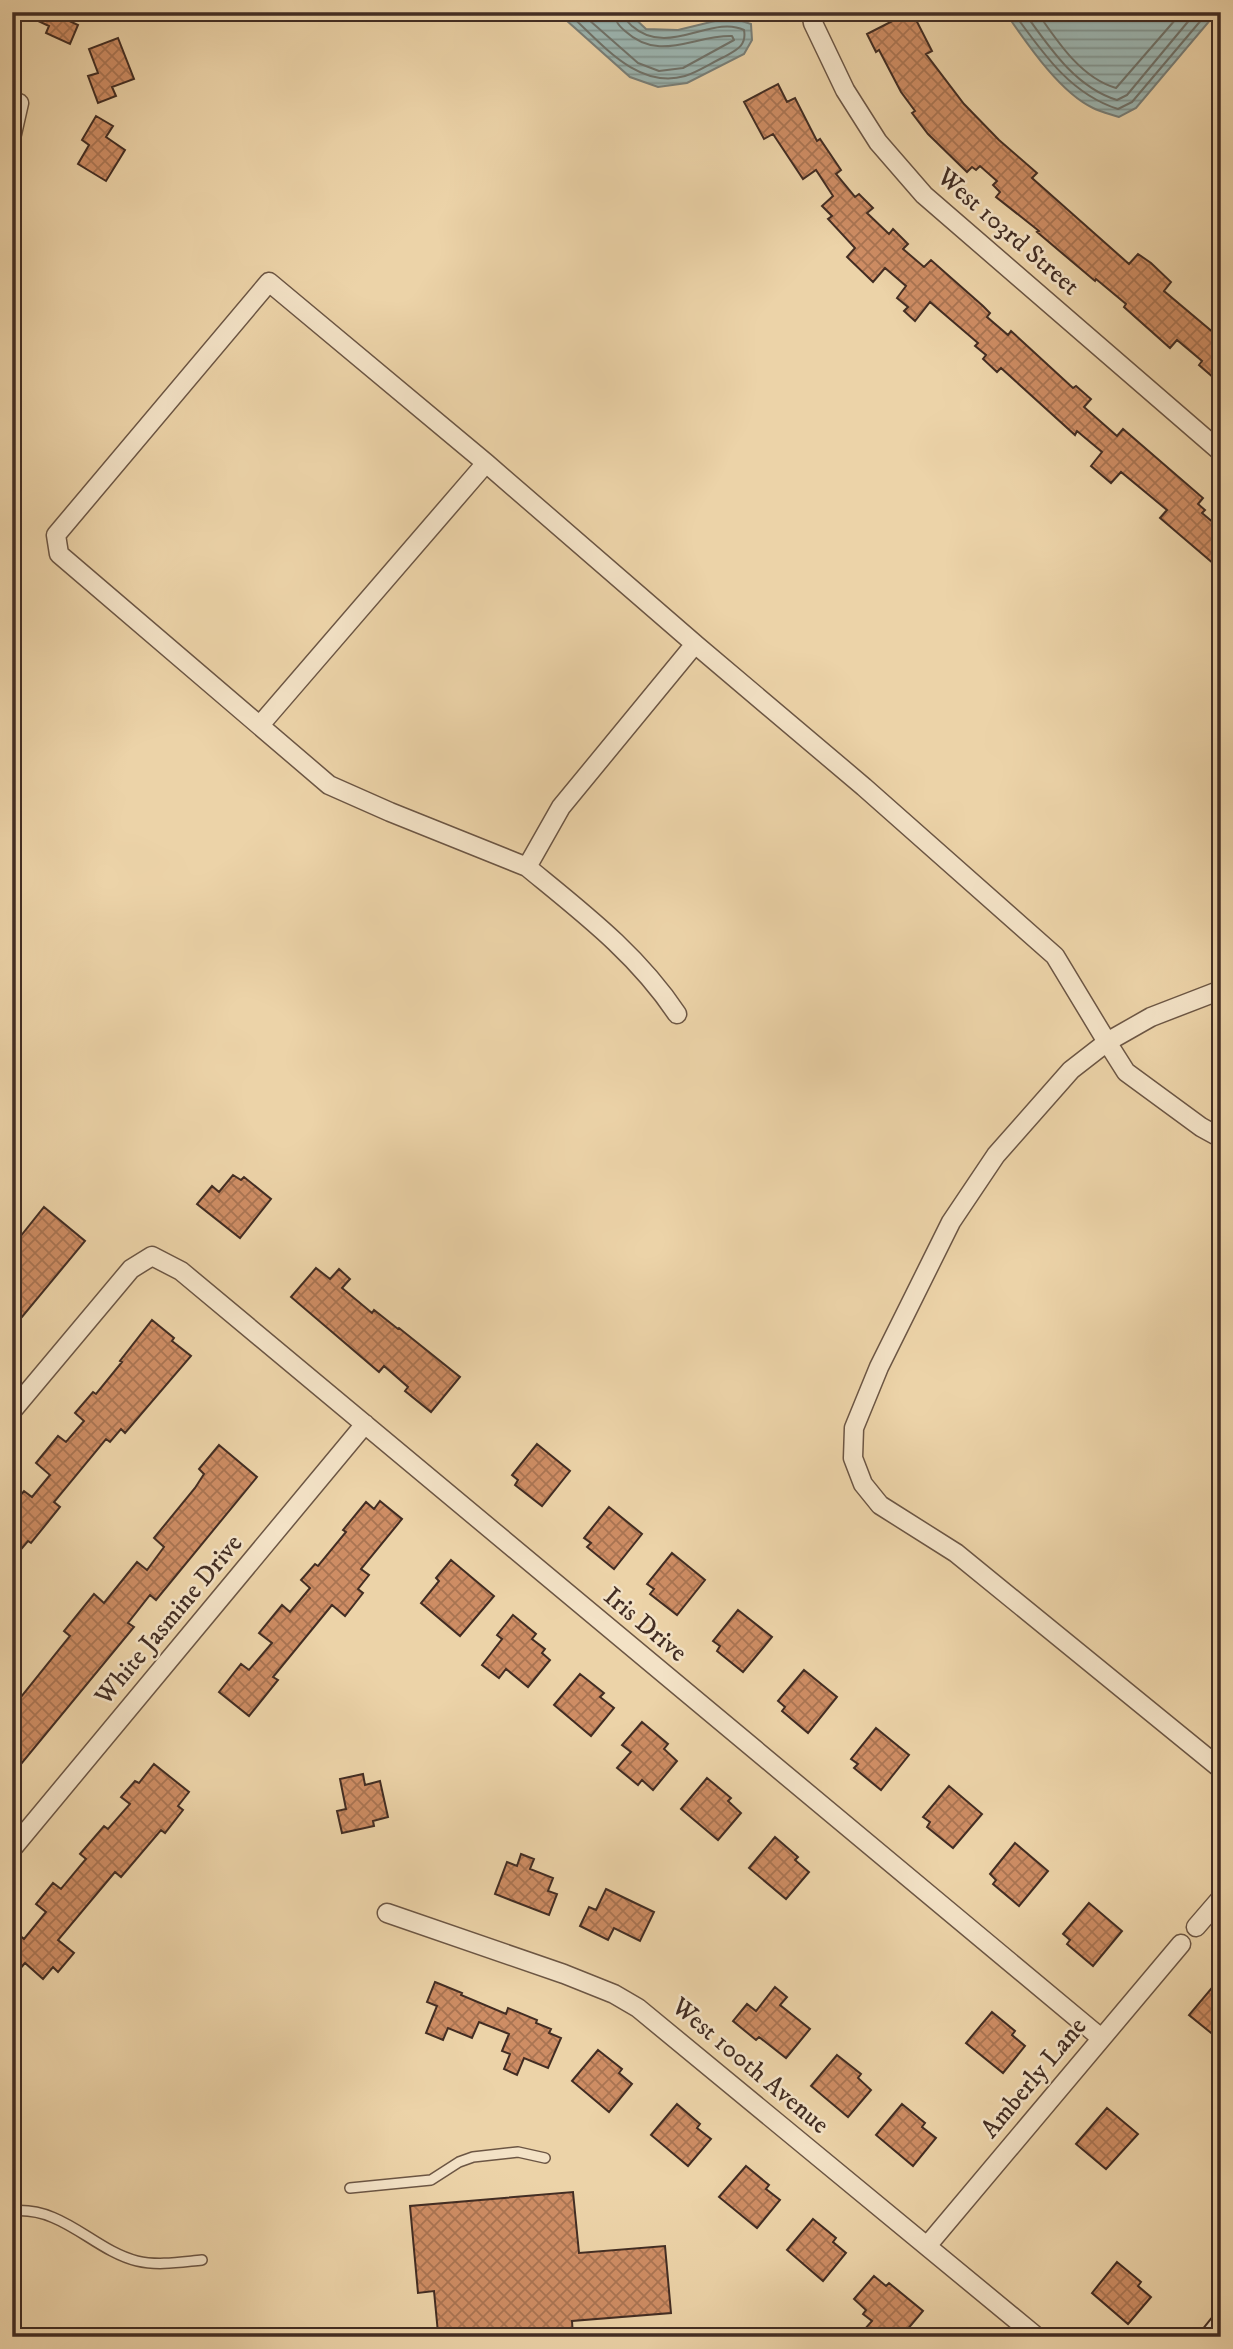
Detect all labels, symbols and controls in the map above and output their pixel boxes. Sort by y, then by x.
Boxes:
street label: West 103rd Street [929,160,1086,303]
street label: White Jasmine Drive [87,1528,250,1713]
street label: Iris Drive [596,1580,694,1670]
street label: West 100th Avenue [664,1990,836,2142]
street label: Amberly Lane [974,2011,1094,2145]

